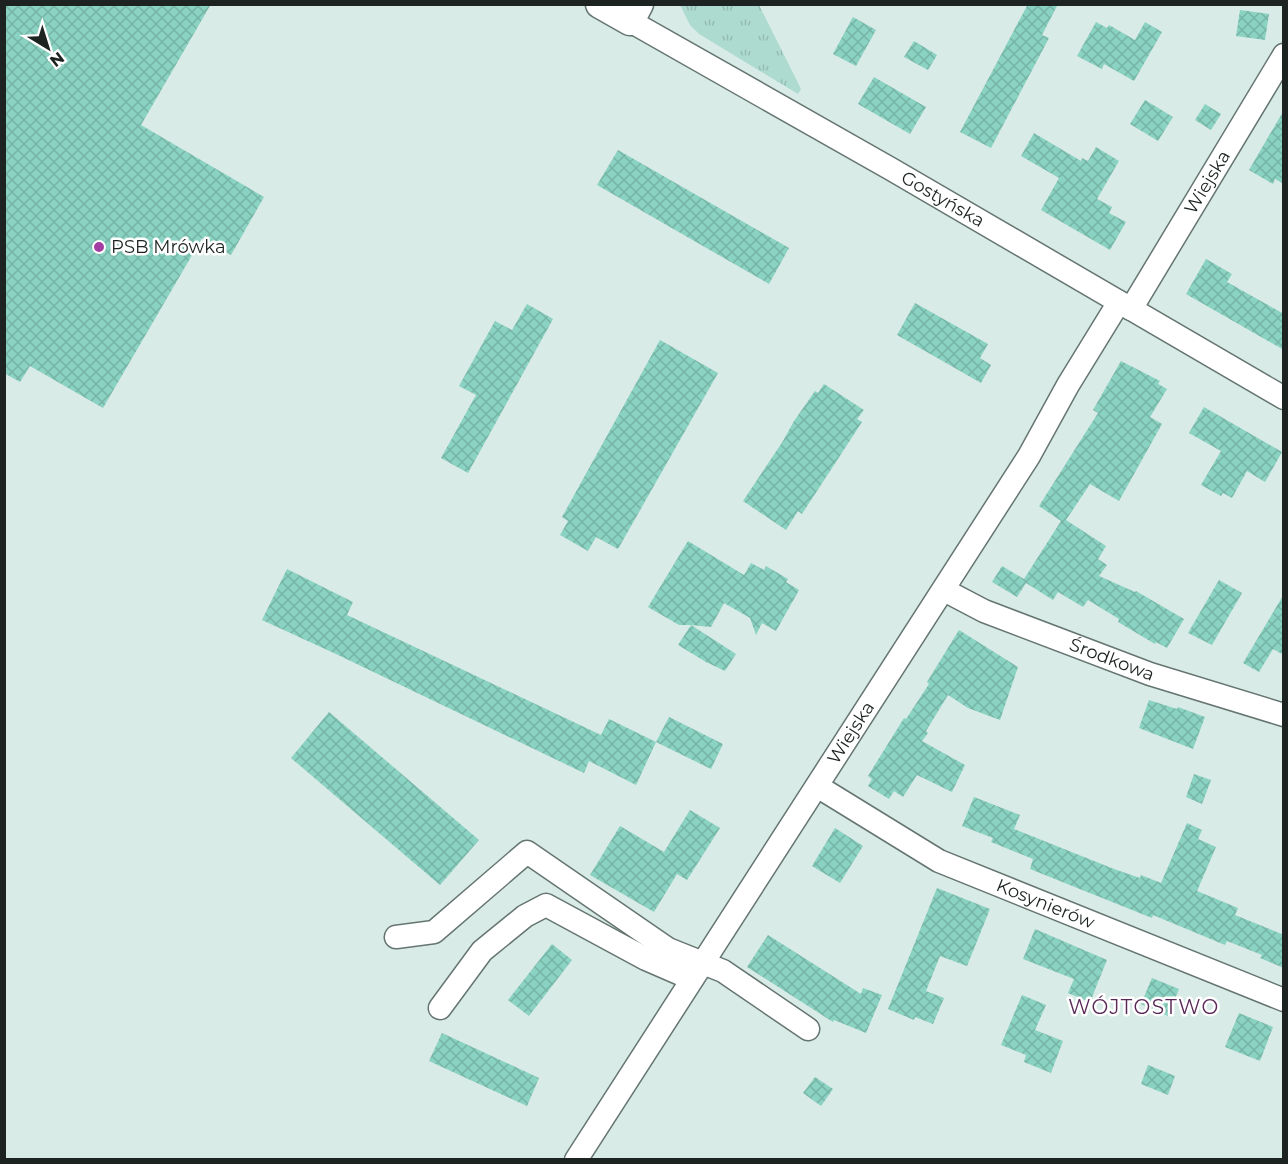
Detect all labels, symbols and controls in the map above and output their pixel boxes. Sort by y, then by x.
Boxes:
north arrow [18,18,78,78]
text: N [46,48,68,71]
street label: Wiejska [1180,146,1235,218]
street label: Gostyńska [897,166,988,232]
place label: PSB Mrówka [111,236,226,258]
marker: PSB Mrówka [92,240,106,254]
street label: Środkowa [1066,633,1157,686]
street label: Wiejska [823,697,879,768]
street label: Kosynierów [993,874,1098,934]
district label: WÓJTOSTWO [1068,995,1220,1019]

